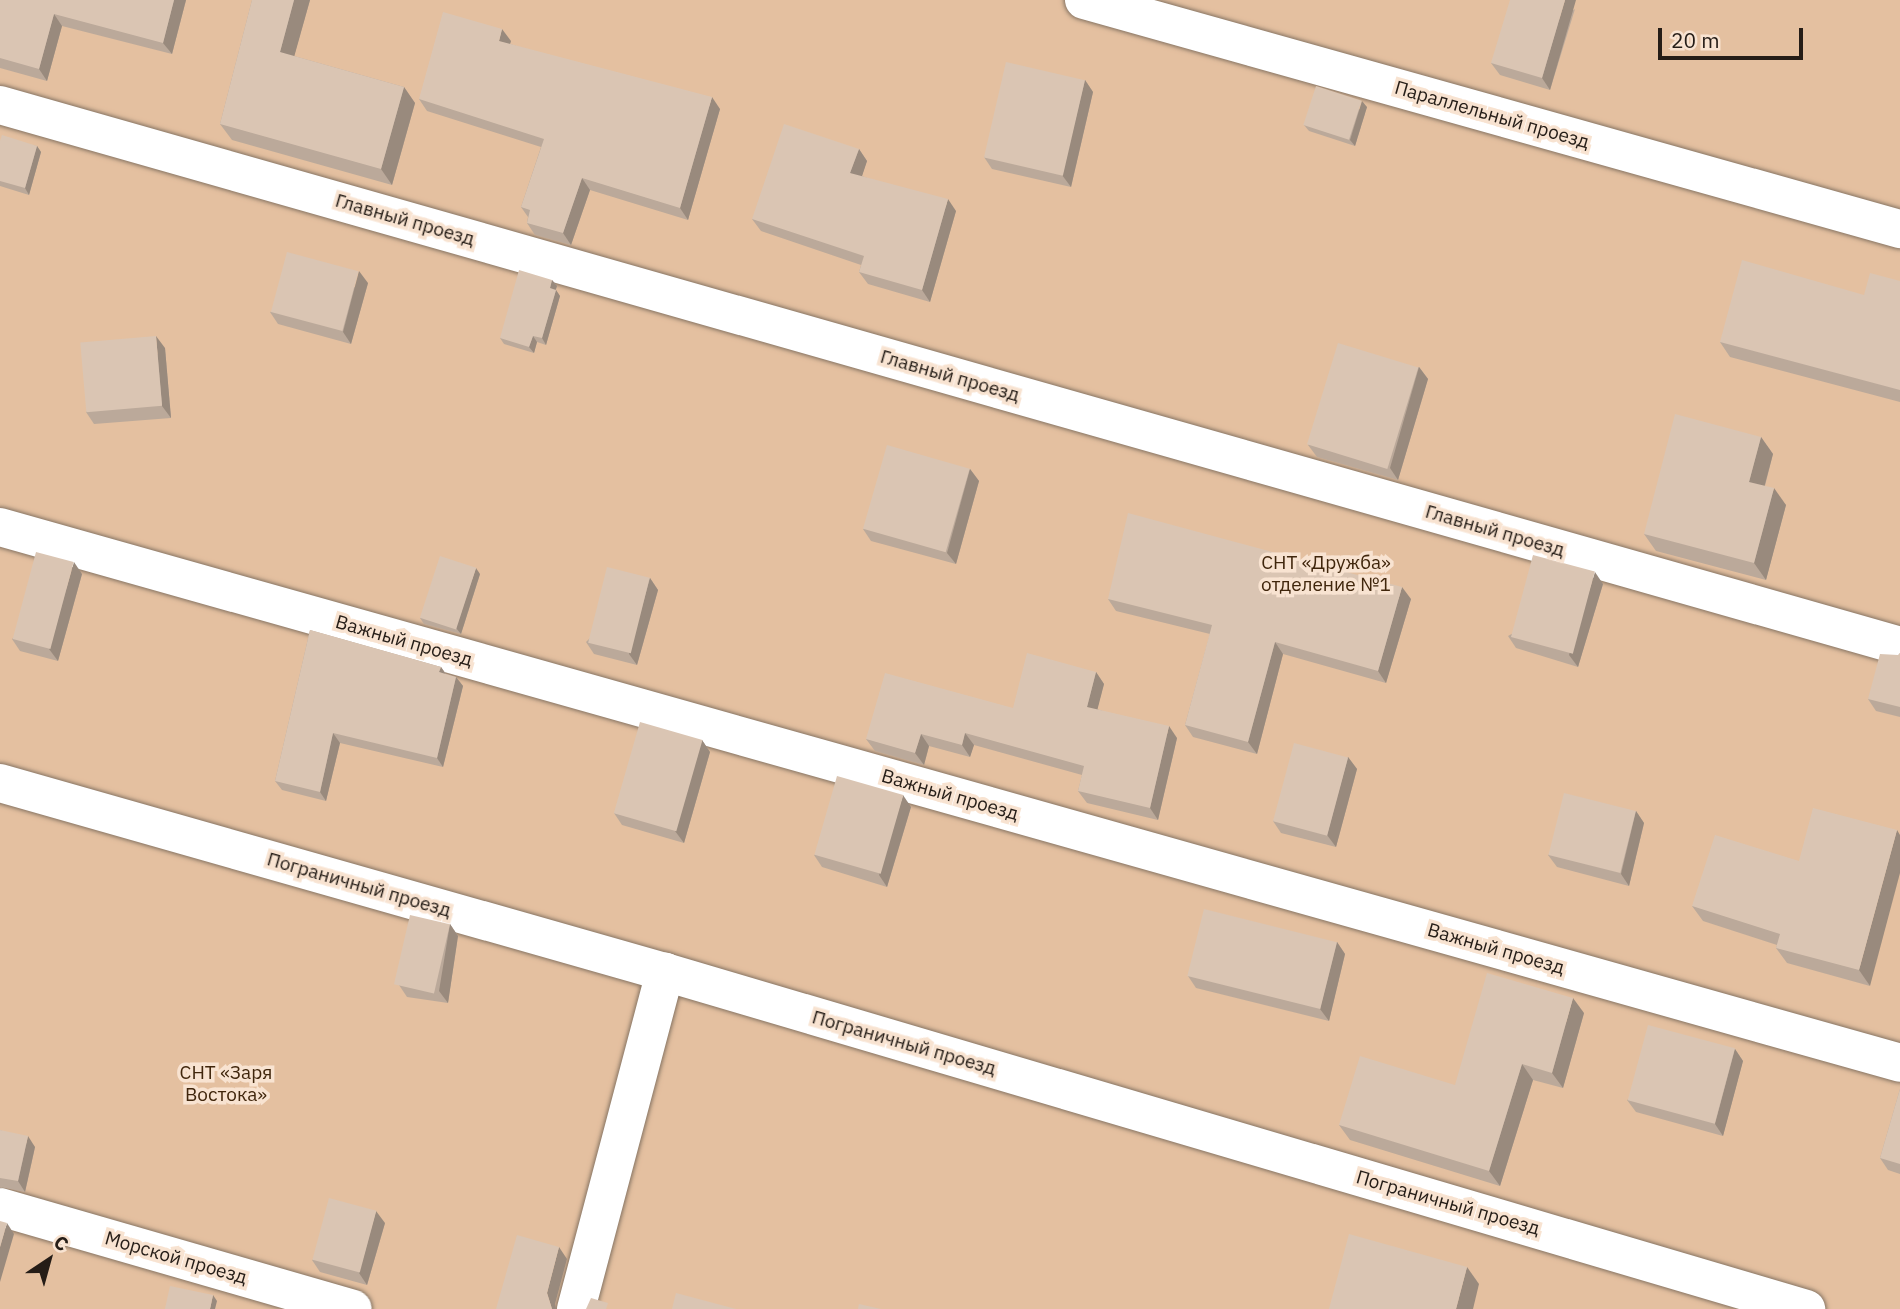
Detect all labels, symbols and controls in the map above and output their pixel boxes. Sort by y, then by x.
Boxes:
scale bar [1662,14,1807,58]
text: 20 m [1671,26,1720,54]
street label: Параллельный проезд [1392,76,1592,154]
street label: Главный проезд [333,189,477,251]
street label: Главный проезд [878,345,1022,407]
street label: Главный проезд [1423,500,1567,562]
park label: СНТ «Дружба» отделение №1 [1261,552,1391,596]
street label: Важный проезд [333,611,475,671]
street label: Важный проезд [879,765,1021,825]
street label: Пограничный проезд [264,848,454,922]
street label: Важный проезд [1425,919,1567,979]
street label: Пограничный проезд [809,1006,999,1080]
park label: СНТ «Заря Востока» [180,1062,272,1106]
street label: Пограничный проезд [1353,1166,1543,1240]
north arrow [14,1225,84,1295]
street label: Морской проезд [102,1227,250,1289]
text: С [49,1230,73,1256]

